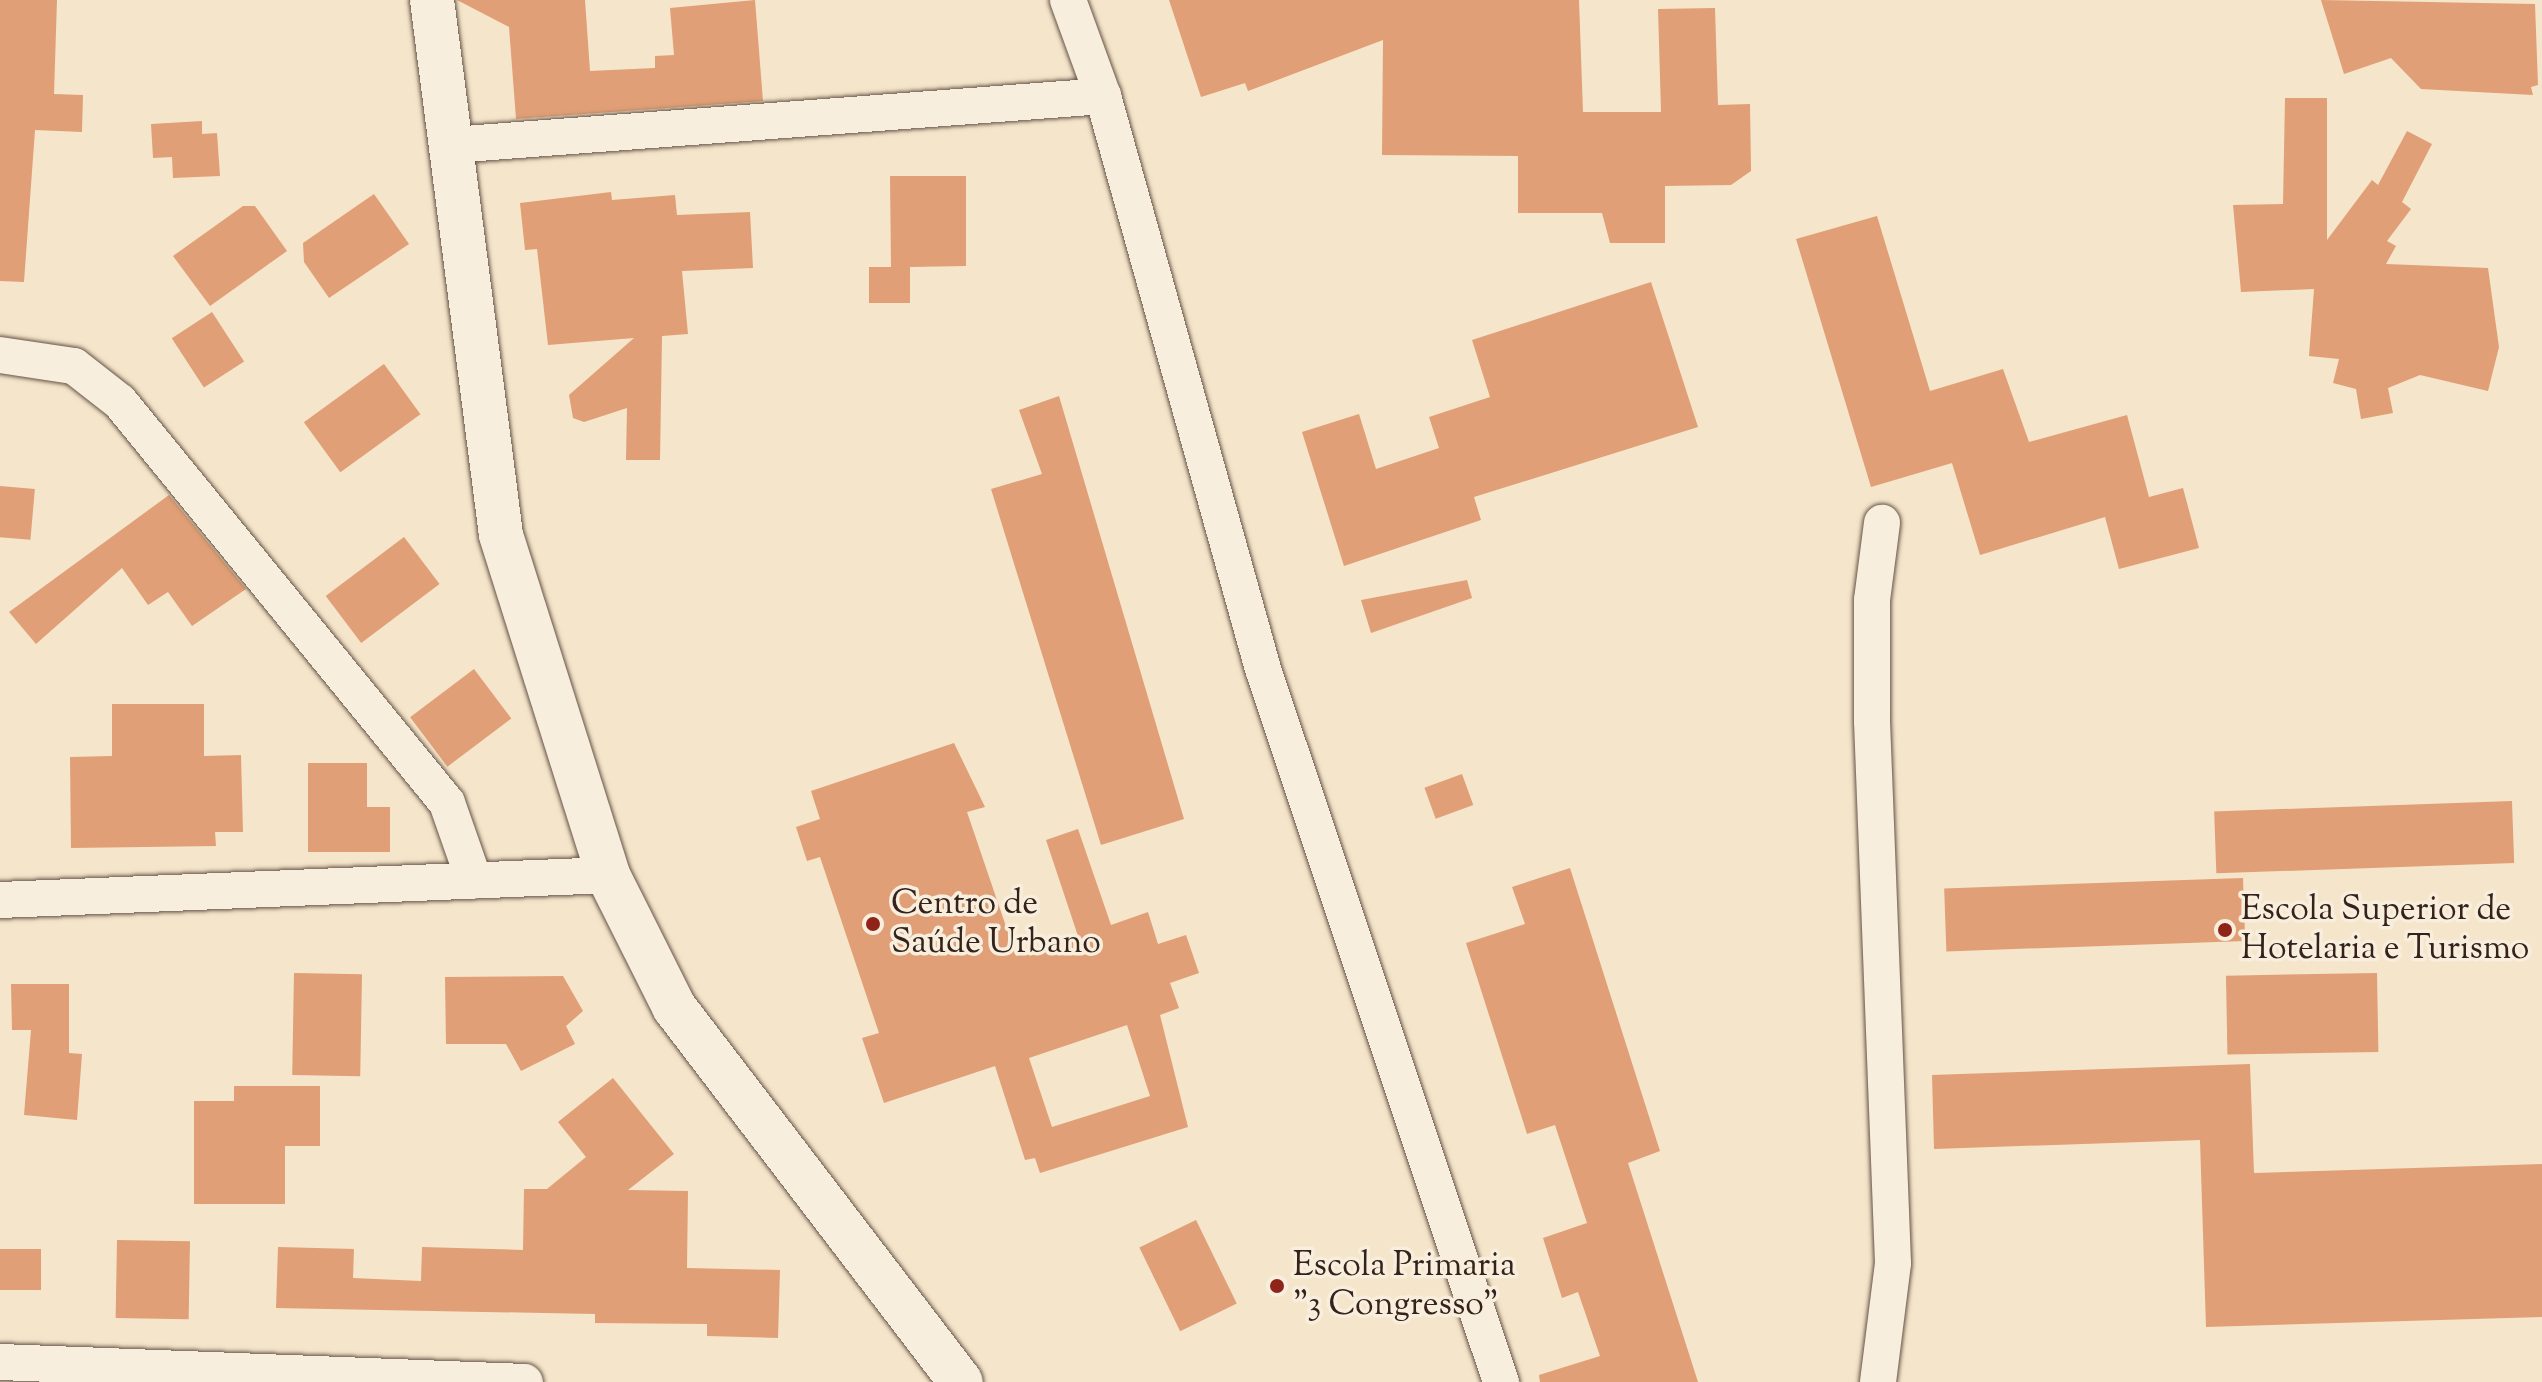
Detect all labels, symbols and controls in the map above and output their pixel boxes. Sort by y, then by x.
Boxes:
place label: Centro de Saúde Urbano [891,884,1101,964]
place label: Escola Superior de Hotelaria e Turismo [2241,890,2529,970]
marker: Centro de Saúde Urbano [862,913,884,935]
marker: Escola Superior de Hotelaria e Turismo [2216,921,2234,939]
place label: Escola Primaria "3 Congresso" [1293,1246,1516,1326]
marker: Escola Primaria "3 Congresso" [1268,1277,1286,1295]

